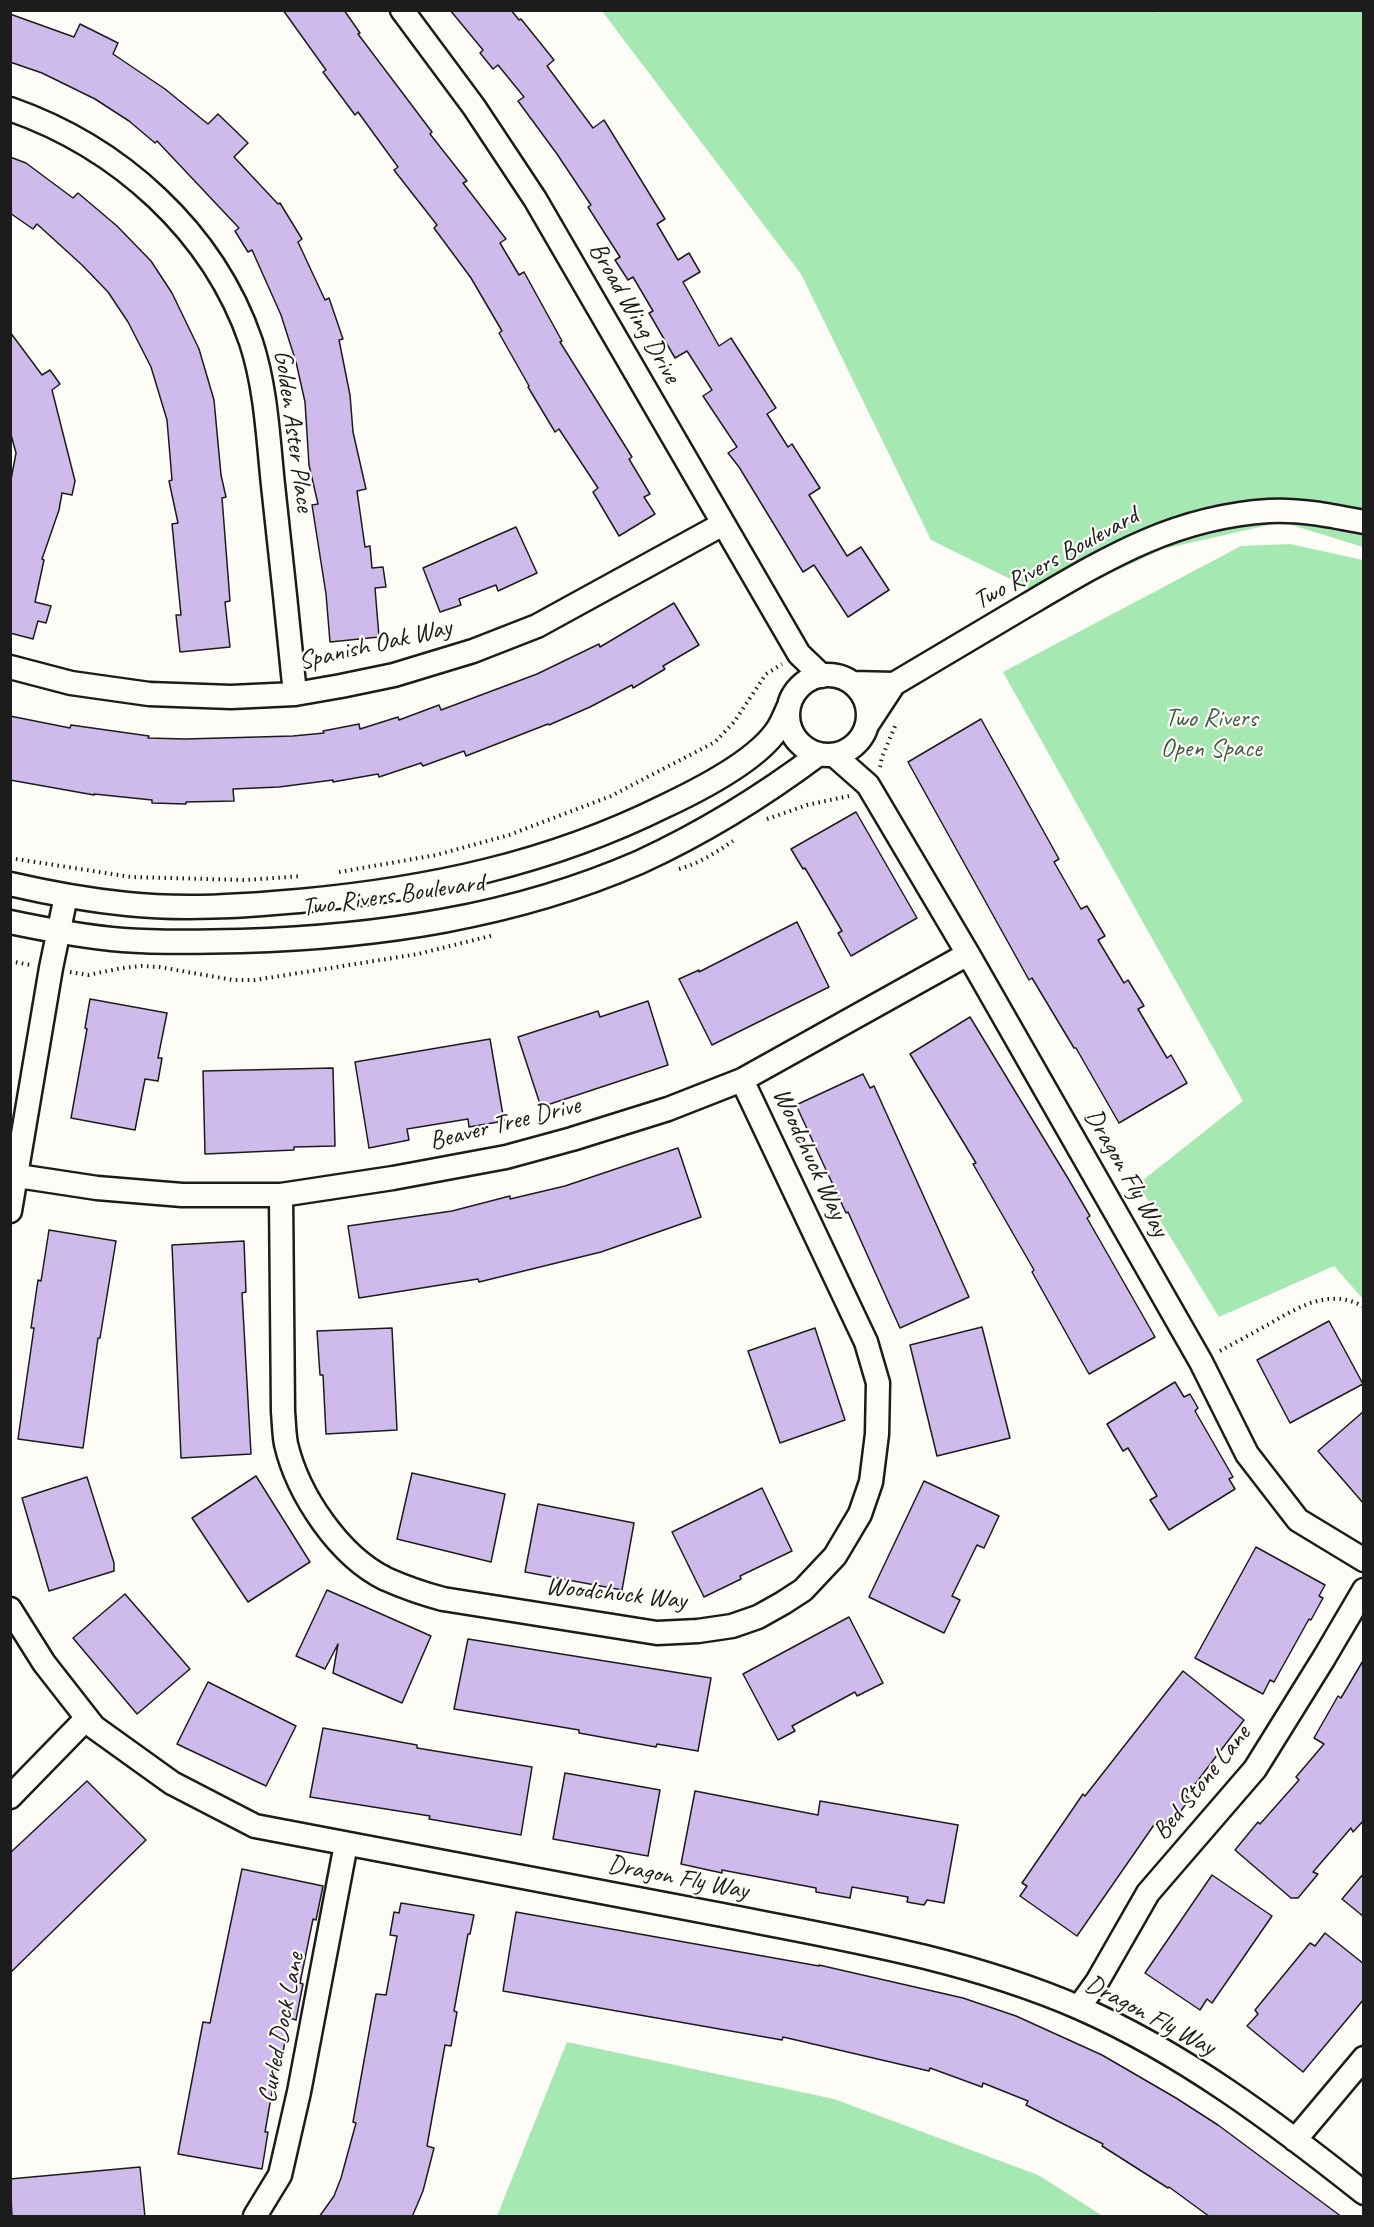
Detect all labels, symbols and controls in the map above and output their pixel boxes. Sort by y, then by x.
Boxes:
street label: Broad Wing Drive [581,237,687,389]
street label: Golden Aster Place [266,348,320,514]
street label: Two Rivers Boulevard [968,501,1144,617]
street label: Spanish Oak Way [295,612,455,678]
park label: Two Rivers Open Space [1161,703,1261,764]
street label: Two Rivers Boulevard [300,868,486,924]
street label: Woodchuck Way [765,1083,853,1225]
street label: Beaver Tree Drive [426,1090,584,1158]
street label: Dragon Fly Way [1077,1103,1175,1243]
street label: Woodchuck Way [544,1571,688,1617]
street label: Bed Stone Lane [1146,1719,1258,1847]
street label: Dragon Fly Way [605,1849,751,1907]
street label: Curled Dock Lane [252,1950,312,2106]
street label: Dragon Fly Way [1080,1969,1220,2063]

